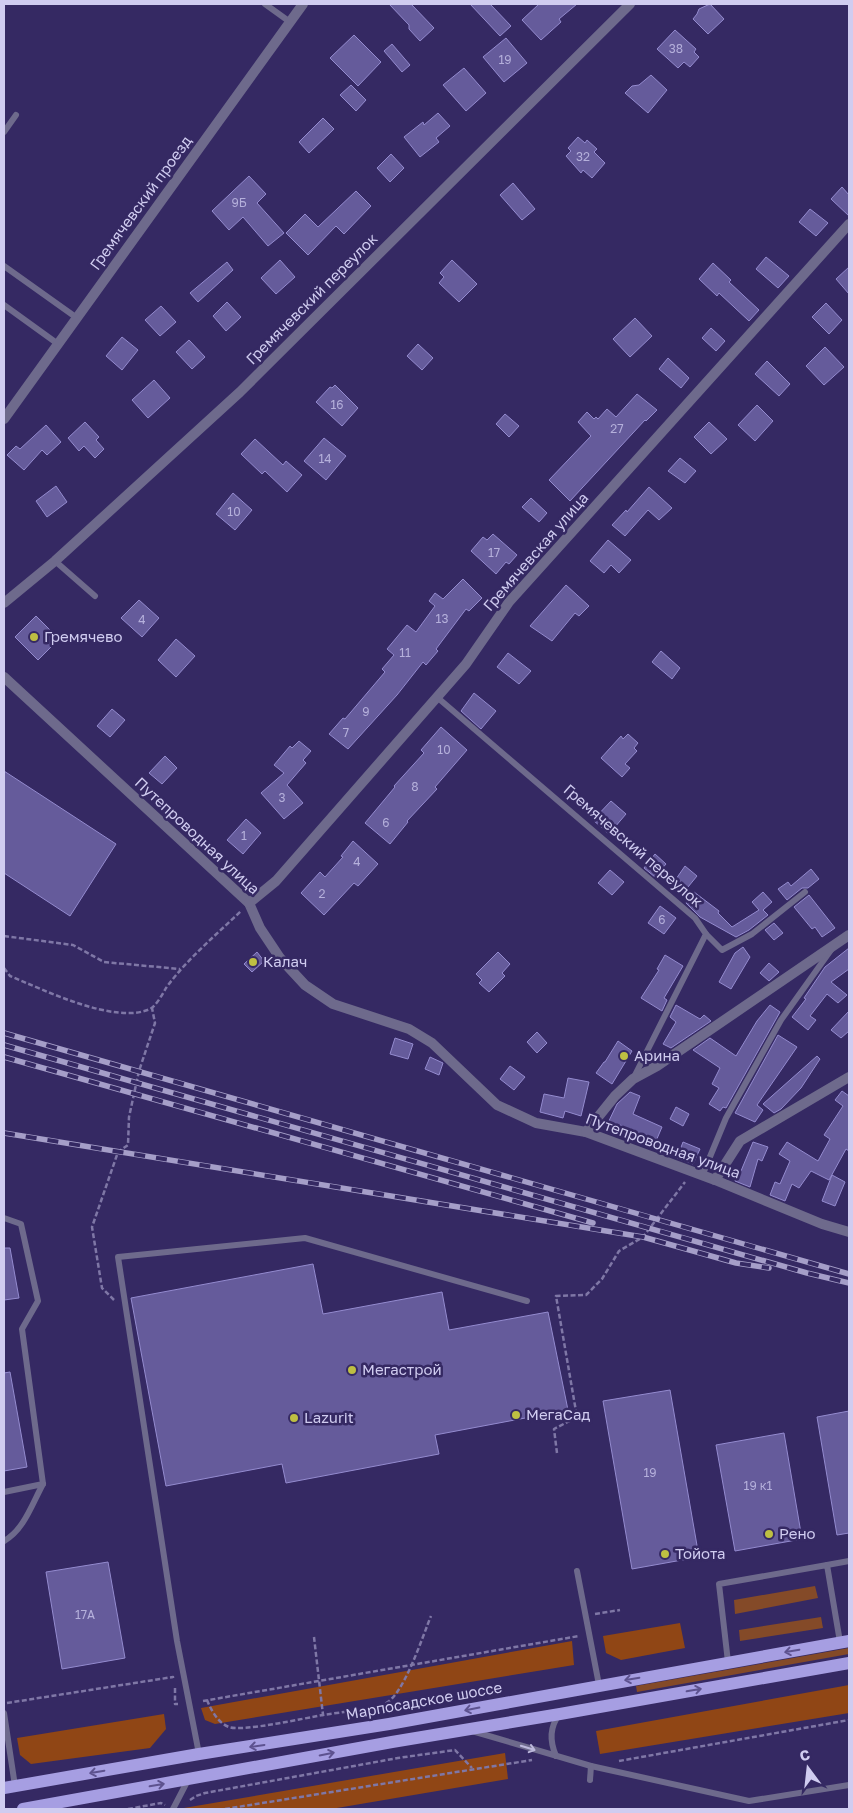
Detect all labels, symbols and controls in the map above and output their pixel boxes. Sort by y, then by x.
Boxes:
house number: 38 [669,41,683,56]
house number: 19 [498,52,512,67]
street label: Гремячевский проезд [86,132,195,273]
house number: 32 [576,149,590,164]
house number: 9Б [231,195,247,210]
street label: Гремячевский переулок [242,229,381,368]
house number: 16 [330,397,344,412]
house number: 27 [610,421,624,436]
house number: 14 [318,451,332,466]
street label: Гремячевская улица [479,488,592,614]
house number: 10 [227,504,241,519]
house number: 17 [488,545,500,560]
house number: 13 [436,611,448,626]
house number: 4 [138,612,146,627]
place label: Гремячево [44,627,123,645]
marker: Гремячево [28,631,40,643]
house number: 11 [399,645,411,660]
house number: 9 [362,704,370,719]
house number: 7 [343,725,349,740]
house number: 10 [437,742,451,757]
street label: Путепроводная улица [132,773,264,898]
house number: 8 [411,779,419,794]
street label: Гремячевский переулок [561,780,707,911]
house number: 3 [278,790,286,805]
house number: 6 [382,815,390,830]
house number: 1 [241,828,247,843]
house number: 4 [353,854,361,869]
house number: 2 [319,886,326,901]
house number: 6 [658,912,666,927]
place label: Калач [263,952,307,970]
marker: Калач [247,956,259,968]
place label: Арина [634,1046,680,1064]
marker: Арина [618,1050,630,1062]
street label: Путепроводная улица [584,1109,743,1181]
place label: Мегастрой [362,1360,442,1378]
marker: Мегастрой [346,1364,358,1376]
place label: МегаСад [526,1405,590,1423]
place label: Lazurit [304,1408,354,1426]
marker: МегаСад [510,1409,522,1421]
marker: Lazurit [288,1412,300,1424]
house number: 19 [643,1465,657,1480]
house number: 19 к1 [744,1478,773,1493]
place label: Рено [779,1524,816,1542]
marker: Рено [763,1528,775,1540]
place label: Тойота [675,1544,725,1562]
marker: Тойота [659,1548,671,1560]
house number: 17А [75,1607,95,1622]
one-way arrow [784,1646,800,1656]
one-way arrow [624,1675,640,1685]
street label: Марпосадское шоссе [344,1677,504,1723]
one-way arrow [686,1685,702,1695]
one-way arrow [465,1704,481,1714]
one-way arrow [249,1741,265,1751]
north arrow [783,1743,833,1793]
one-way arrow [519,1744,535,1753]
text: С [797,1745,812,1764]
one-way arrow [319,1749,335,1759]
one-way arrow [89,1767,105,1777]
one-way arrow [149,1780,165,1790]

